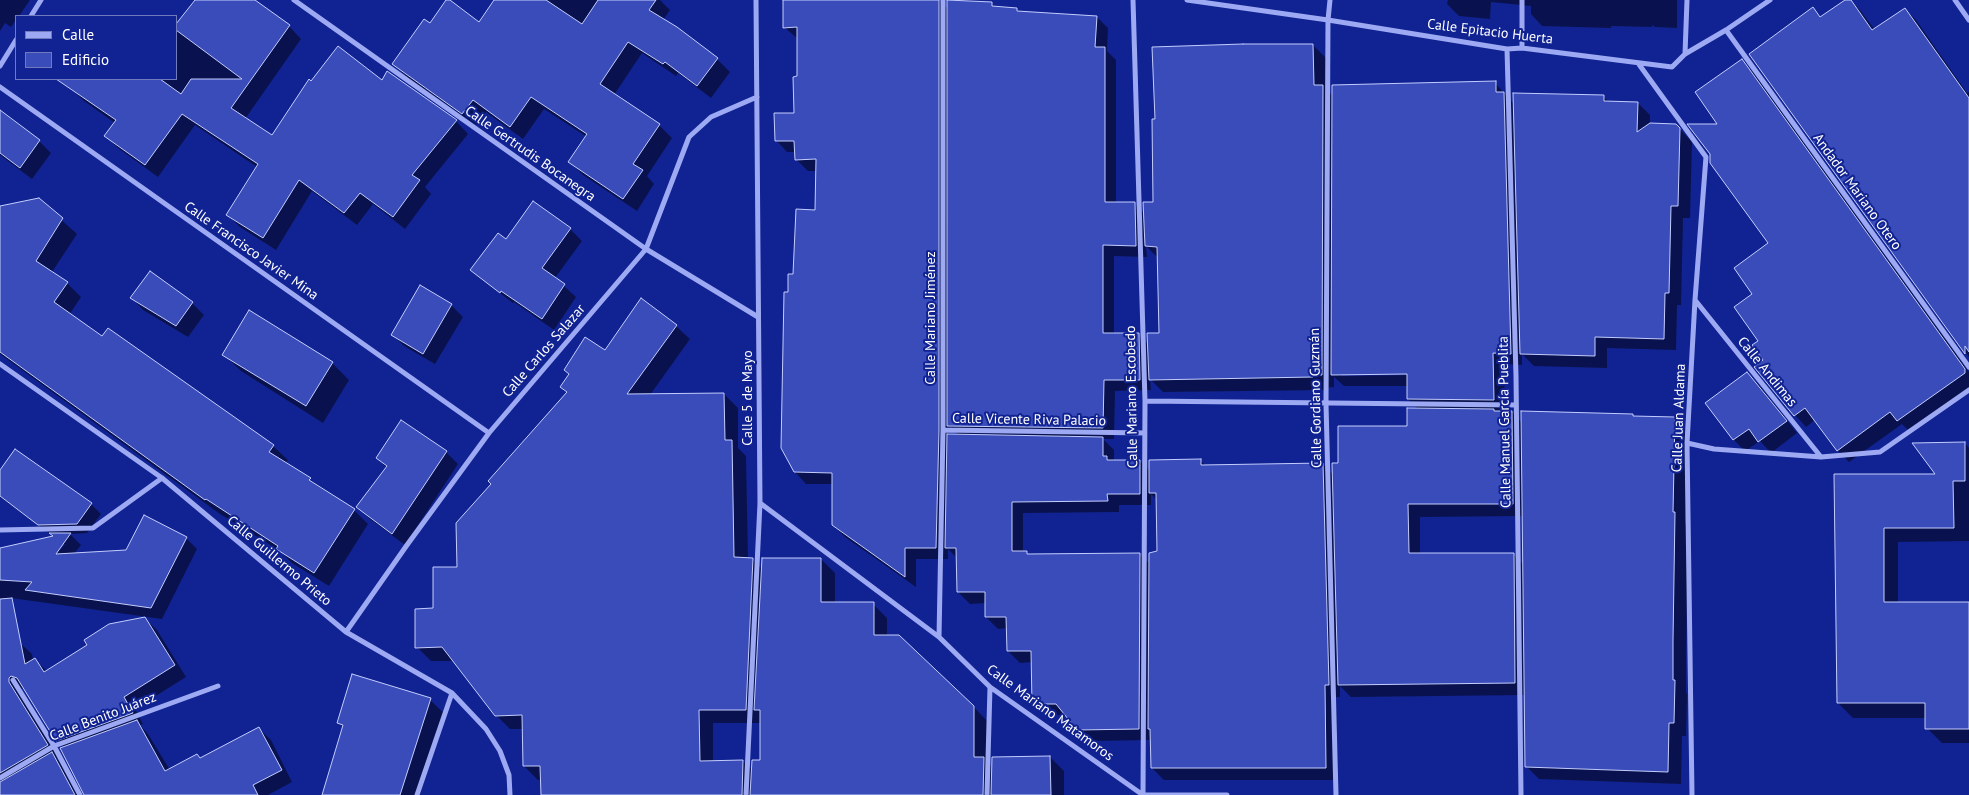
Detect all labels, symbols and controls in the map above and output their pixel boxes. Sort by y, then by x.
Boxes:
legend [15,15,178,80]
street label: Calle Epitacio Huerta [1426,16,1554,48]
text: Calle [62,25,94,44]
text: Edificio [62,50,109,69]
street label: Calle Gertrudis Bocanegra [462,103,598,205]
street label: Andador Mariano Otero [1809,131,1905,253]
street label: Calle Francisco Javier Mina [181,198,321,304]
street label: Calle Mariano Jiménez [923,251,939,385]
street label: Calle Carlos Salazar [499,301,589,401]
street label: Calle Mariano Escobedo [1122,326,1142,468]
street label: Calle Gordiano Guzmán [1306,328,1326,468]
street label: Calle Andimas [1734,334,1800,410]
street label: Calle Manuel García Pueblita [1495,336,1515,508]
street label: Calle 5 de Mayo [740,350,756,446]
street label: Calle Juan Aldama [1669,363,1689,473]
street label: Calle Vicente Riva Palacio [952,410,1106,430]
street label: Calle Guillermo Prieto [223,512,335,610]
street label: Calle Mariano Matamoros [983,661,1117,765]
street label: Calle Benito Juárez [47,689,159,745]

